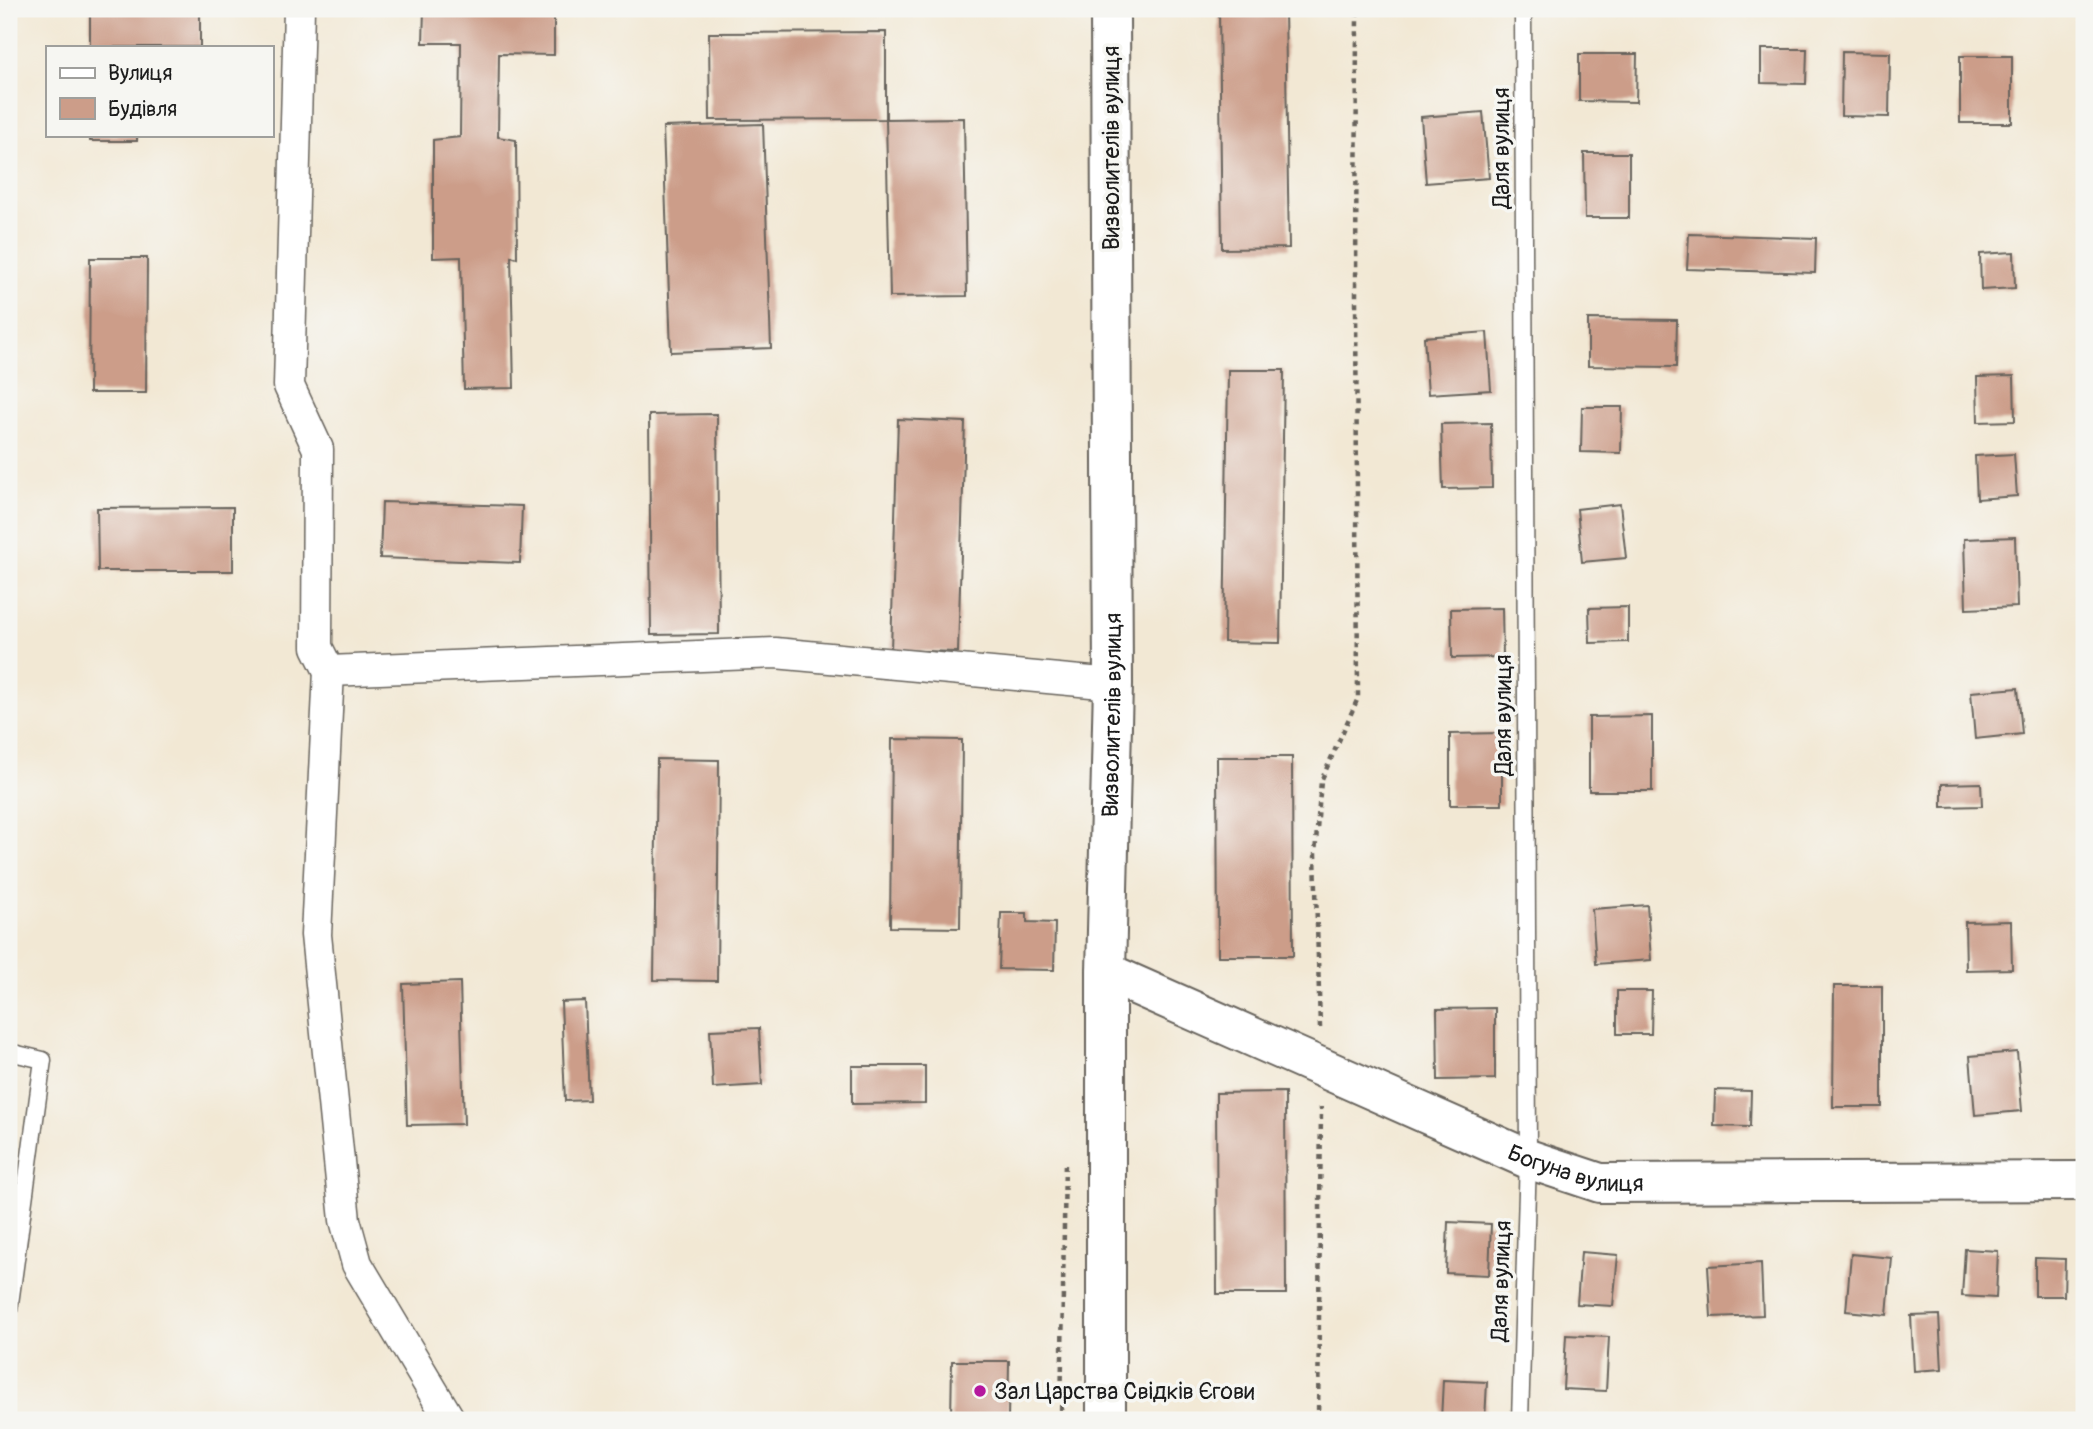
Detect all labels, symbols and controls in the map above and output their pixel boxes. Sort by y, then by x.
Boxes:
legend [46,46,273,136]
street label: Визволителів вулиця [1097,46,1126,250]
text: Вулиця [108,60,172,87]
street label: Даля вулиця [1487,87,1516,210]
text: Будівля [108,96,177,123]
street label: Визволителів вулиця [1095,613,1128,818]
street label: Даля вулиця [1489,654,1518,777]
street label: Богуна вулиця [1503,1137,1643,1198]
street label: Даля вулиця [1484,1220,1518,1343]
place label: Зал Царства Свідків Єгови [994,1377,1254,1406]
marker: Зал Царства Свідків Єгови [972,1383,988,1399]

